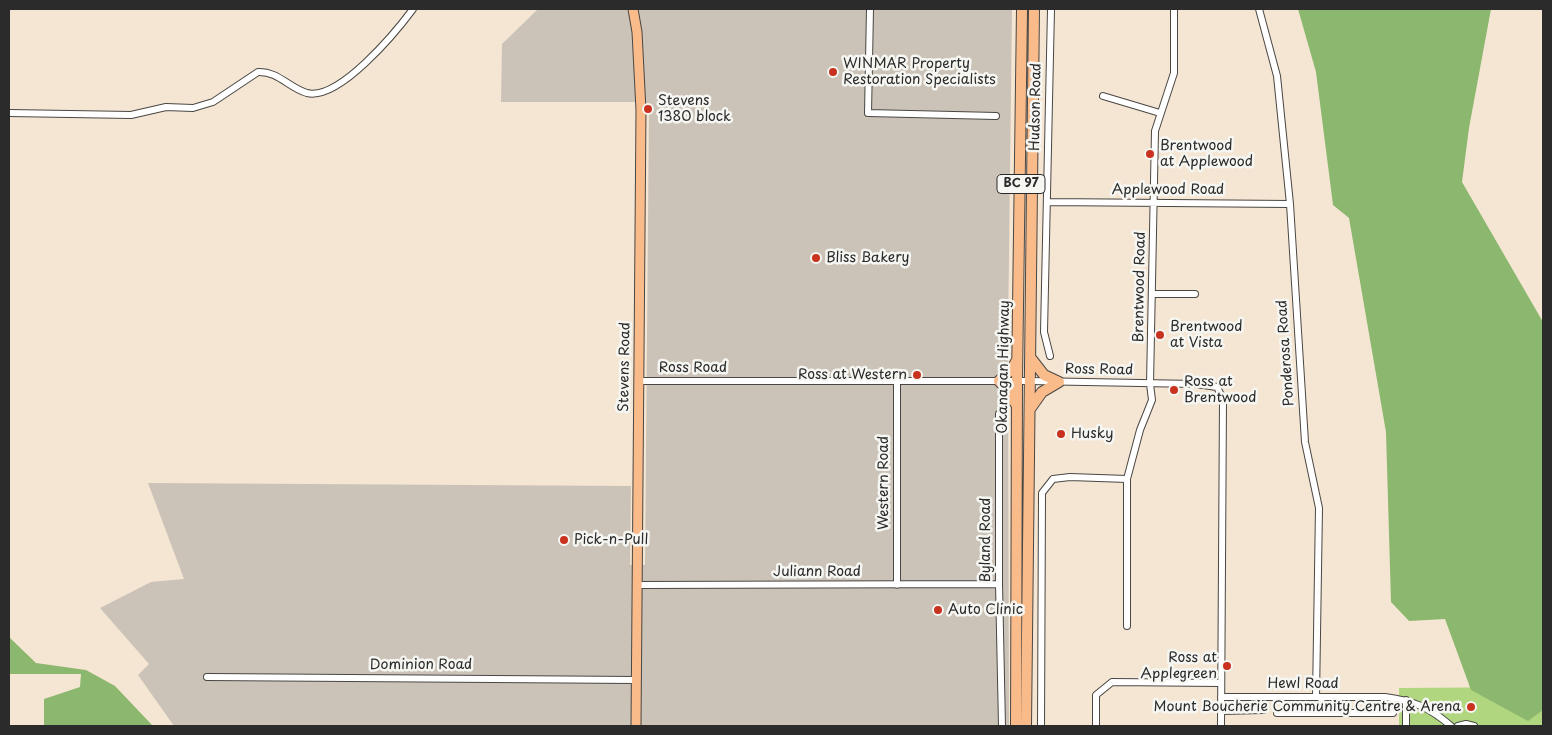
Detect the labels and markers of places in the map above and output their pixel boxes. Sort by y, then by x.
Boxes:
place label: WINMAR Property Restoration Specialists [843,56,996,88]
marker: WINMAR Property Restoration Specialists [827,66,839,78]
place label: Stevens 1380 block [658,93,731,125]
marker: Stevens 1380 block [642,103,654,115]
place label: Brentwood at Applewood [1160,138,1253,170]
marker: Brentwood at Applewood [1144,148,1156,160]
place label: Bliss Bakery [826,250,910,266]
marker: Bliss Bakery [810,252,822,264]
place label: Brentwood at Vista [1170,319,1243,352]
marker: Brentwood at Vista [1154,329,1166,341]
place label: Ross at Western [798,367,907,383]
marker: Ross at Western [911,369,923,381]
place label: Ross at Brentwood [1184,374,1257,407]
marker: Ross at Brentwood [1168,384,1180,396]
place label: Husky [1071,426,1113,442]
marker: Husky [1055,428,1067,440]
place label: Pick-n-Pull [574,532,648,548]
marker: Pick-n-Pull [558,534,570,546]
place label: Auto Clinic [948,602,1023,618]
marker: Auto Clinic [932,604,944,616]
place label: Ross at Applegreen [1141,650,1217,682]
marker: Ross at Applegreen [1221,660,1233,672]
place label: Mount Boucherie Community Centre & Arena [1153,699,1461,715]
marker: Mount Boucherie Community Centre & Arena [1465,701,1477,713]

